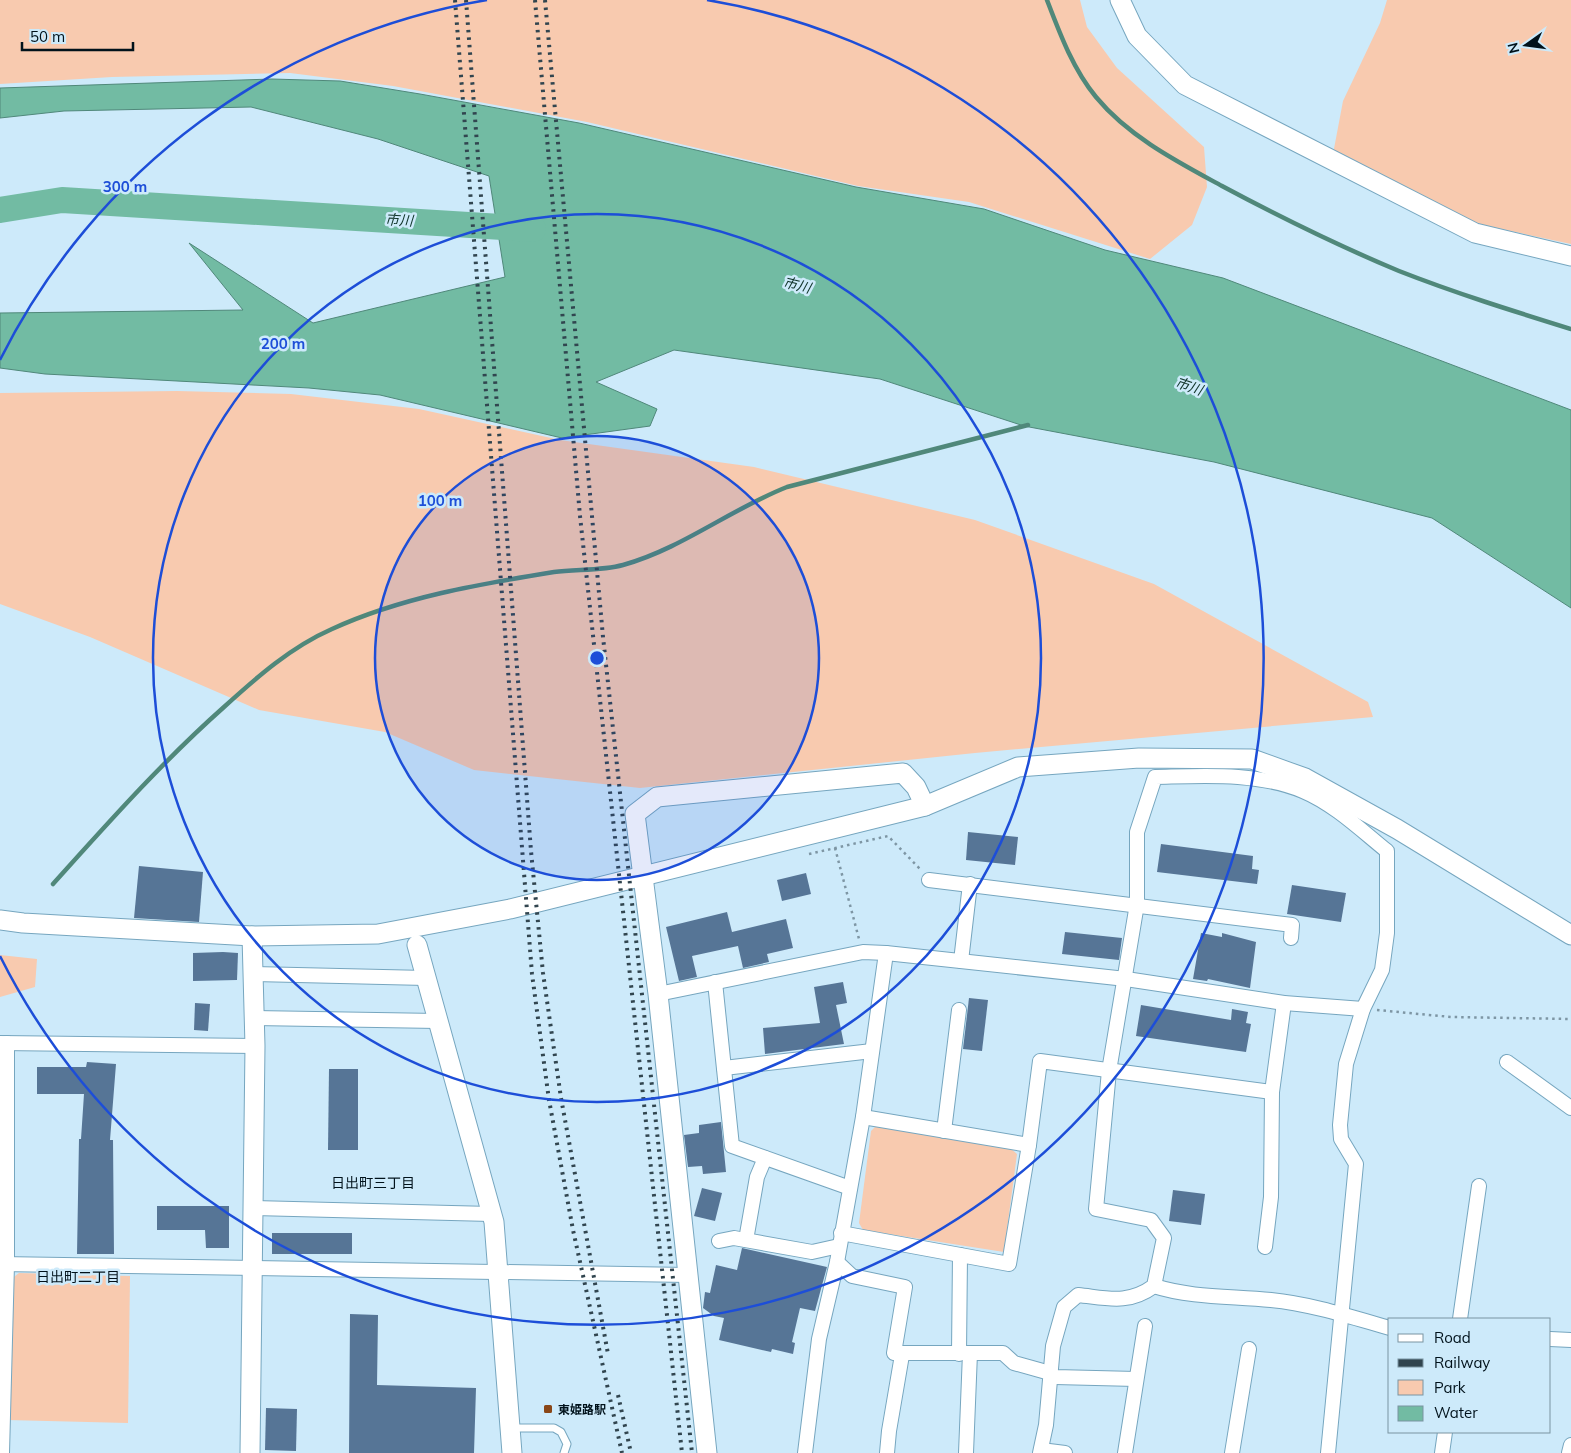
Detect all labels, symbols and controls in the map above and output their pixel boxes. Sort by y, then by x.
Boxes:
scale bar [22,20,134,52]
north arrow [1501,20,1551,70]
text: 50 m [30,27,65,46]
text: N [1503,41,1523,55]
text: 300 m [103,177,147,196]
water label: 市川 [385,210,415,230]
water label: 市川 [781,273,815,298]
text: 200 m [261,334,305,353]
water label: 市川 [1173,373,1207,400]
text: 100 m [418,491,462,510]
centre of rings [588,649,606,667]
district label: 日出町三丁目 [331,1174,415,1192]
district label: 日出町二丁目 [36,1268,120,1286]
legend [1388,1318,1551,1433]
text: Road [1434,1328,1471,1347]
text: Railway [1434,1353,1490,1372]
text: Park [1434,1378,1466,1397]
place label: 東姫路駅 [558,1402,606,1417]
marker: 東姫路駅 [542,1403,554,1415]
text: Water [1434,1403,1478,1422]

